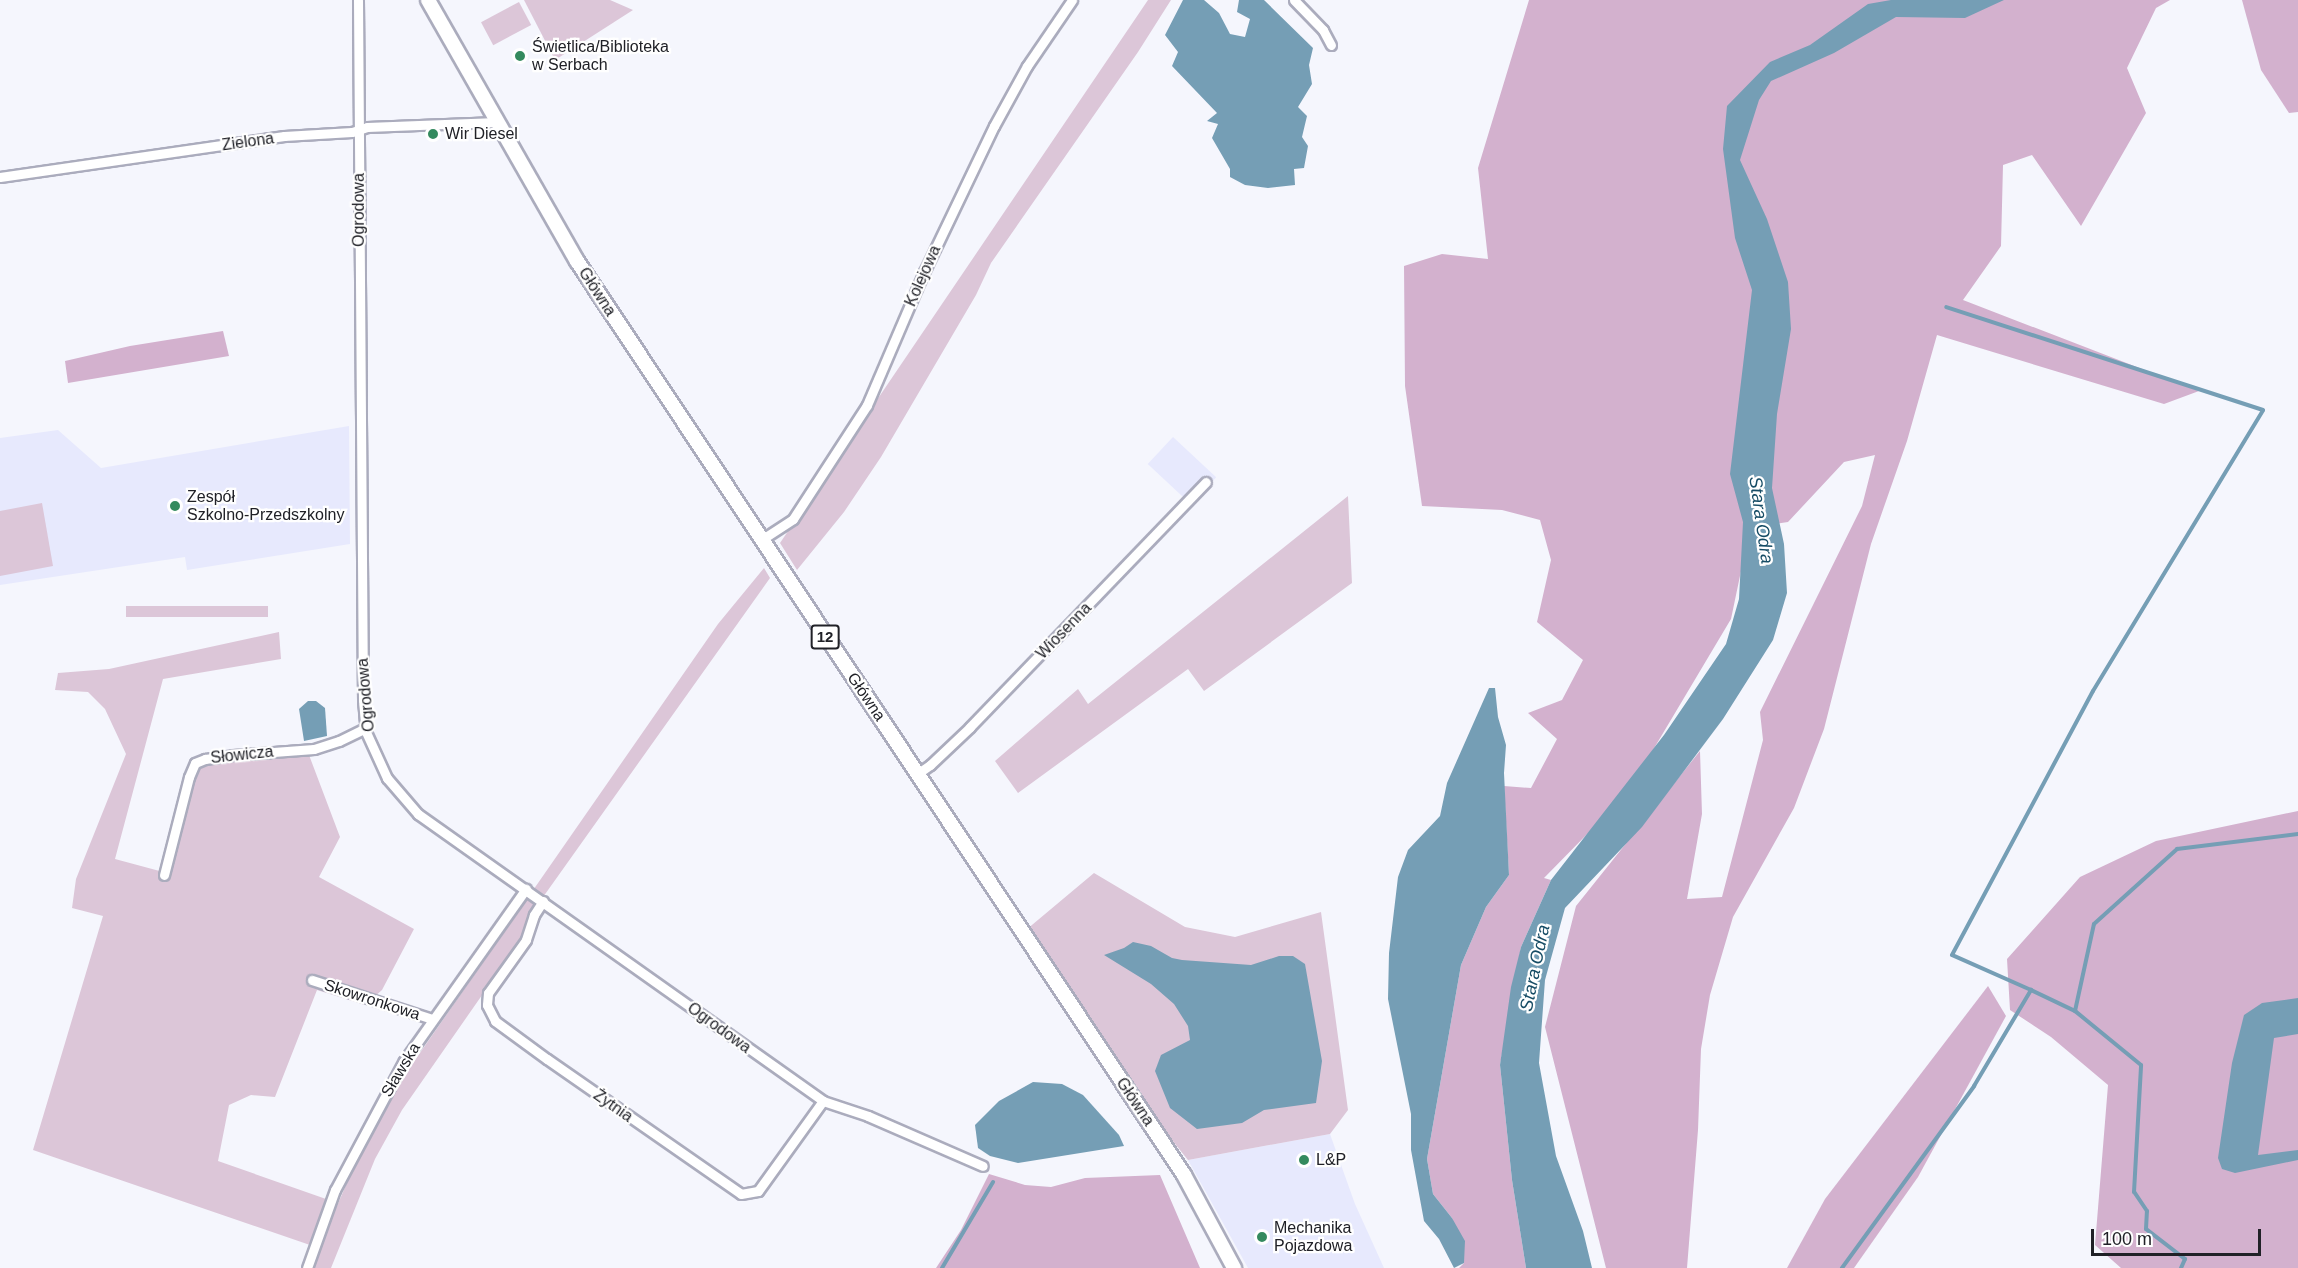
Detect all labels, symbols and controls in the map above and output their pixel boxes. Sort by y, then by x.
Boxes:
place label: Świetlica/Biblioteka w Serbach [532,37,669,75]
marker: Świetlica/Biblioteka w Serbach [513,49,527,63]
place label: Wir Diesel [445,124,518,144]
marker: Wir Diesel [426,127,440,141]
street label: Zielona [221,129,275,155]
street label: Ogrodowa [349,173,369,247]
street label: Kolejowa [901,242,945,310]
street label: Główna [574,264,620,320]
water label: Stara Odra [1744,475,1778,565]
place label: Zespół Szkolno-Przedszkolny [187,487,344,525]
marker: Zespół Szkolno-Przedszkolny [168,499,182,513]
street label: Wiosenna [1032,599,1096,663]
road number: 12 [810,625,840,649]
street label: Ogrodowa [353,657,379,733]
street label: Główna [843,669,889,725]
street label: Słowicza [210,742,274,768]
water label: Stara Odra [1515,923,1555,1013]
street label: Skowronkowa [322,975,422,1025]
street label: Ogrodowa [683,999,755,1057]
street label: Sławska [377,1040,425,1100]
street label: Główna [1112,1074,1158,1130]
street label: Żytnia [590,1086,636,1126]
place label: L&P [1316,1150,1346,1170]
marker: L&P [1297,1153,1311,1167]
scale bar [2094,1217,2264,1255]
place label: Mechanika Pojazdowa [1274,1218,1352,1256]
text: 100 m [2102,1229,2152,1249]
marker: Mechanika Pojazdowa [1255,1230,1269,1244]

